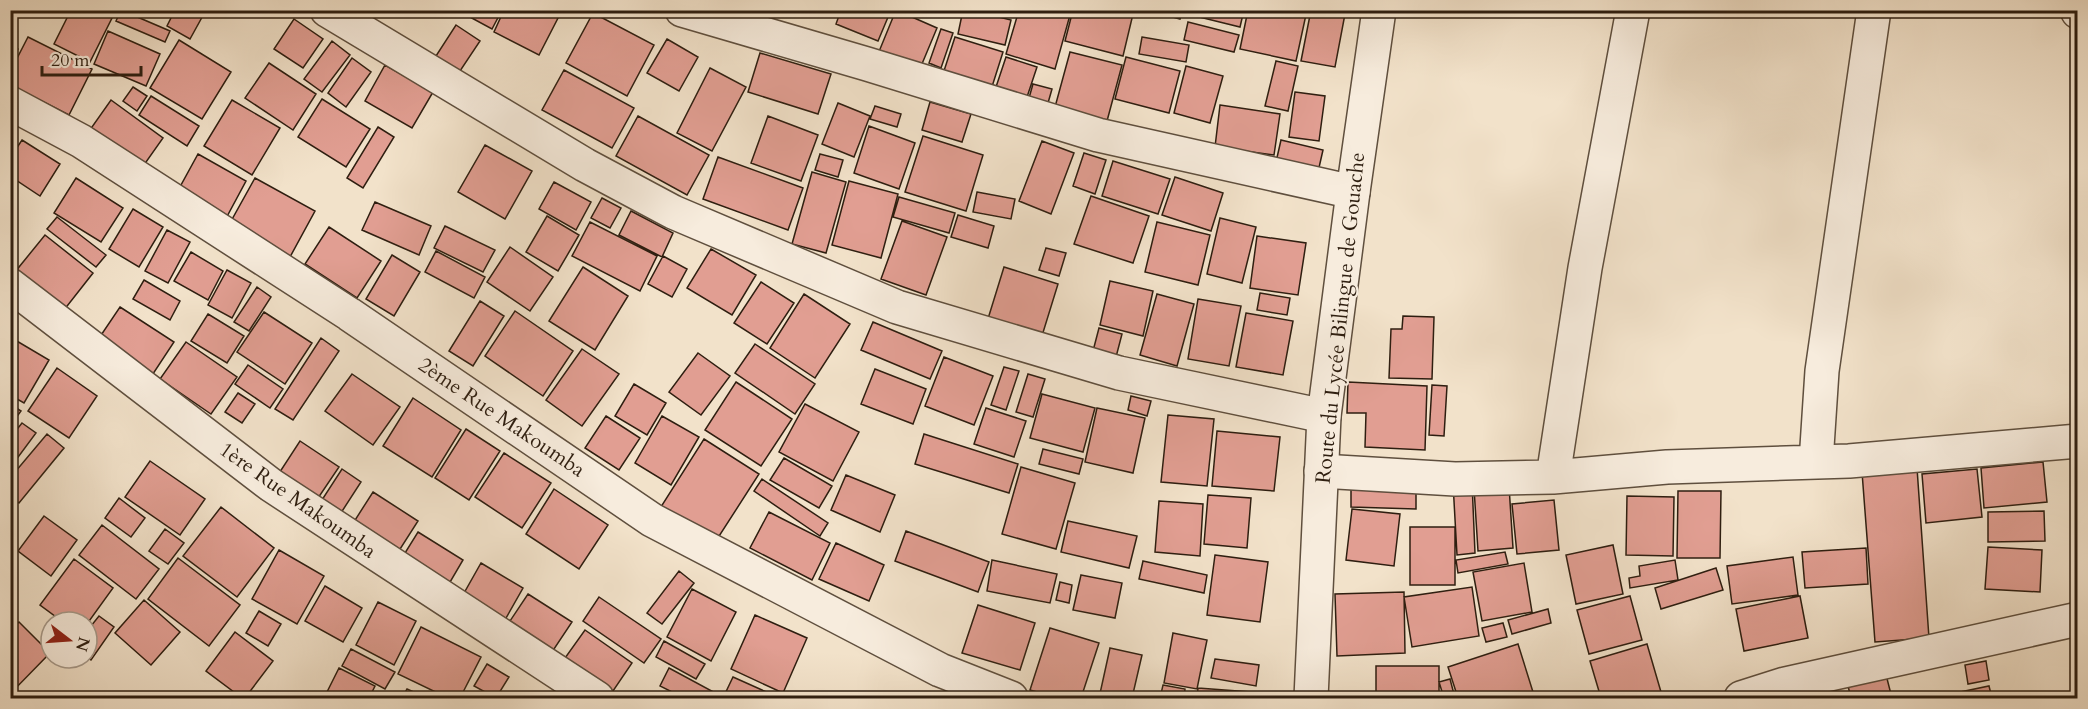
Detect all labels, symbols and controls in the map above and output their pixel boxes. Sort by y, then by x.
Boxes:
scale bar [42,39,141,77]
text: 20 m [51,48,90,73]
street label: Route du Lycée Bilingue de Gouache [1309,151,1372,485]
street label: 2ème Rue Makoumba [413,351,591,484]
street label: 1ère Rue Makoumba [213,435,382,565]
north arrow [39,610,99,670]
text: N [70,634,95,654]

